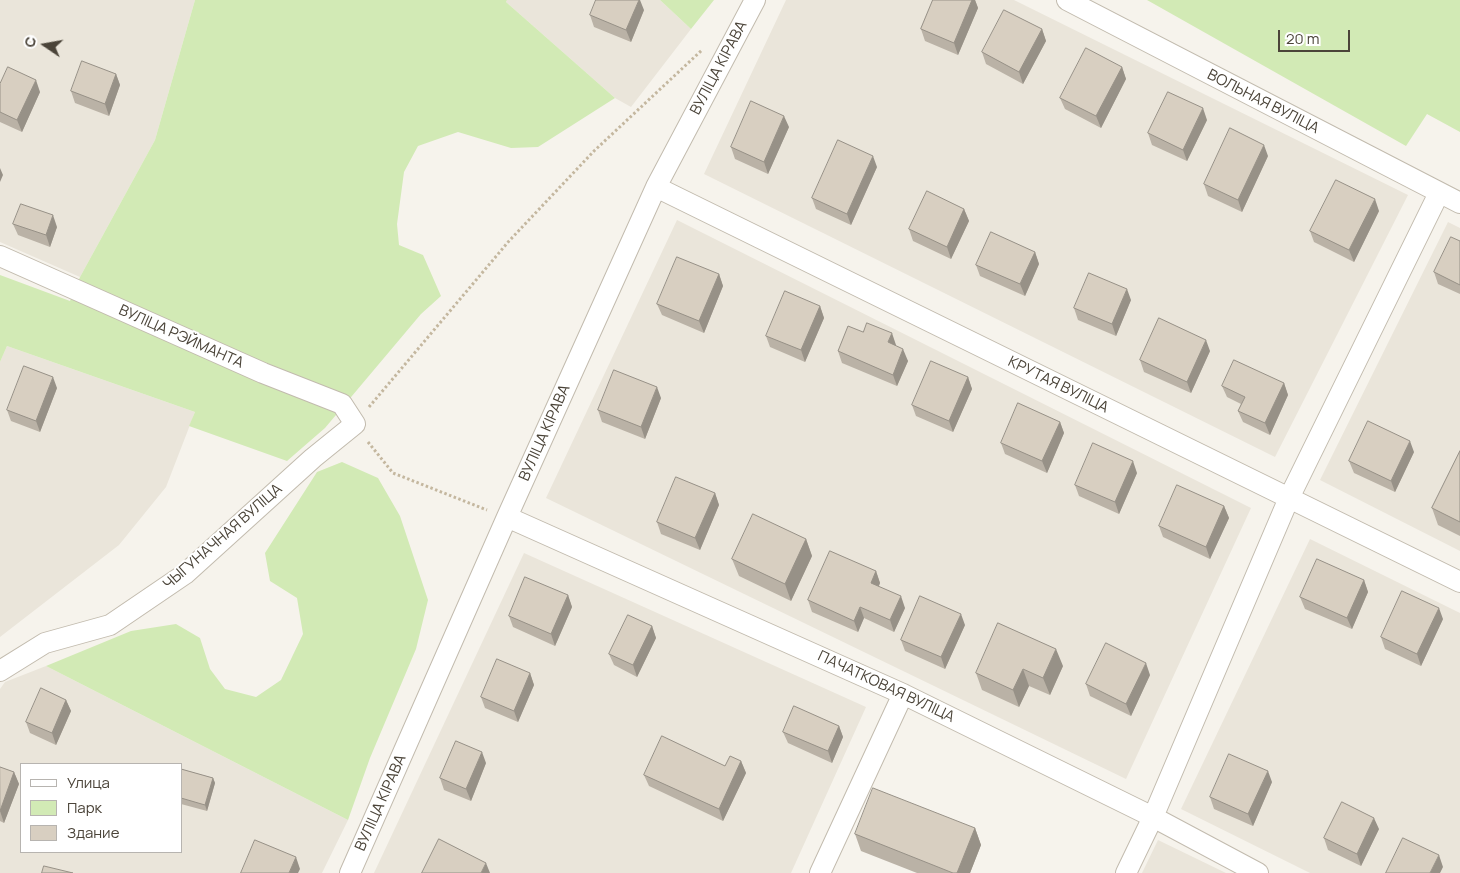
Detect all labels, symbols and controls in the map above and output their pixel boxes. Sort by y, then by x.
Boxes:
street label: ВУЛІЦА КІРАВА [687,18,751,118]
north arrow [20,20,70,70]
scale bar [1280,20,1352,52]
text: 20 m [1286,28,1319,49]
text: С [19,35,40,49]
street label: ВОЛЬНАЯ ВУЛІЦА [1204,66,1322,138]
street label: ВУЛІЦА РЭЙМАНТА [116,301,246,373]
street label: КРУТАЯ ВУЛІЦА [1005,353,1111,417]
street label: ВУЛІЦА КІРАВА [516,382,574,484]
street label: ЧЫГУНАЧНАЯ ВУЛІЦА [160,480,286,594]
street label: ПАЧАТКОВАЯ ВУЛІЦА [815,647,957,727]
street label: ВУЛІЦА КІРАВА [352,752,410,854]
legend [20,763,182,853]
text: Улица [67,772,110,793]
text: Парк [67,797,102,818]
text: Здание [67,822,119,843]

